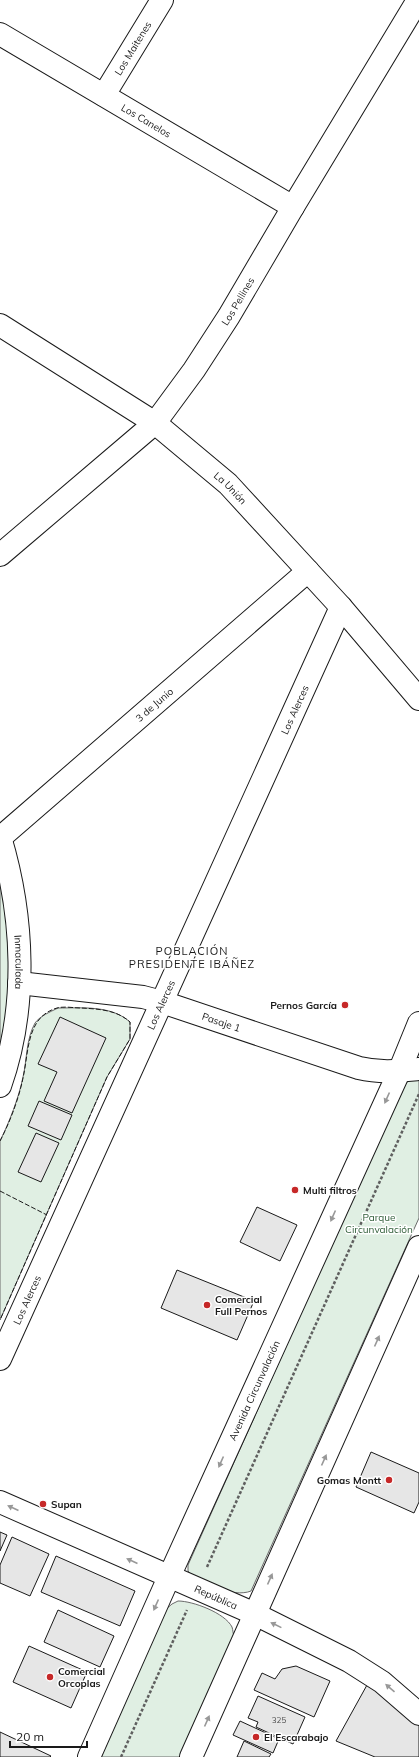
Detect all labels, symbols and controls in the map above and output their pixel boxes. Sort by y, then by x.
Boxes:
street label: Los Maitenes [112,19,155,78]
street label: Los Canelos [119,101,173,141]
street label: Los Pellines [219,275,257,328]
street label: La Unión [211,469,249,507]
street label: Los Alerces [278,683,312,737]
street label: 3 de Junio [133,685,176,725]
street label: Inmaculada [11,935,26,990]
district label: POBLACIÓN PRESIDENTE IBÁÑEZ [129,944,255,971]
street label: Los Alerces [144,978,178,1032]
place label: Pernos García [270,999,337,1012]
marker: Pernos García [340,1000,350,1010]
street label: Pasaje 1 [200,1010,242,1035]
one-way arrow [384,1092,390,1103]
place label: Multi filtros [303,1184,357,1197]
marker: Multi filtros [290,1185,300,1195]
one-way arrow [330,1210,336,1221]
park label: Parque Circunvalación [345,1211,413,1236]
street label: Los Alerces [10,1273,44,1327]
place label: Comercial Full Pernos [215,1293,267,1318]
marker: Comercial Full Pernos [202,1300,212,1310]
one-way arrow [374,1336,380,1347]
street label: Avenida Circunvalación [226,1338,283,1443]
one-way arrow [321,1454,327,1466]
one-way arrow [218,1456,224,1467]
place label: Gomas Montt [317,1474,381,1487]
marker: Gomas Montt [384,1475,394,1485]
place label: Supan [51,1498,82,1511]
marker: Supan [38,1499,48,1509]
one-way arrow [8,1505,19,1511]
one-way arrow [126,1558,138,1564]
one-way arrow [268,1572,274,1584]
street label: República [192,1582,239,1613]
one-way arrow [153,1600,159,1611]
one-way arrow [271,1622,282,1628]
place label: Comercial Orcoplas [58,1665,105,1690]
marker: Comercial Orcoplas [45,1672,55,1682]
one-way arrow [384,1684,395,1693]
house number: 325 [272,1715,286,1725]
one-way arrow [204,1716,210,1727]
scale bar [10,1723,87,1749]
text: 20 m [16,1729,44,1744]
place label: El Escarabajo [264,1731,329,1744]
marker: El Escarabajo [251,1732,261,1742]

